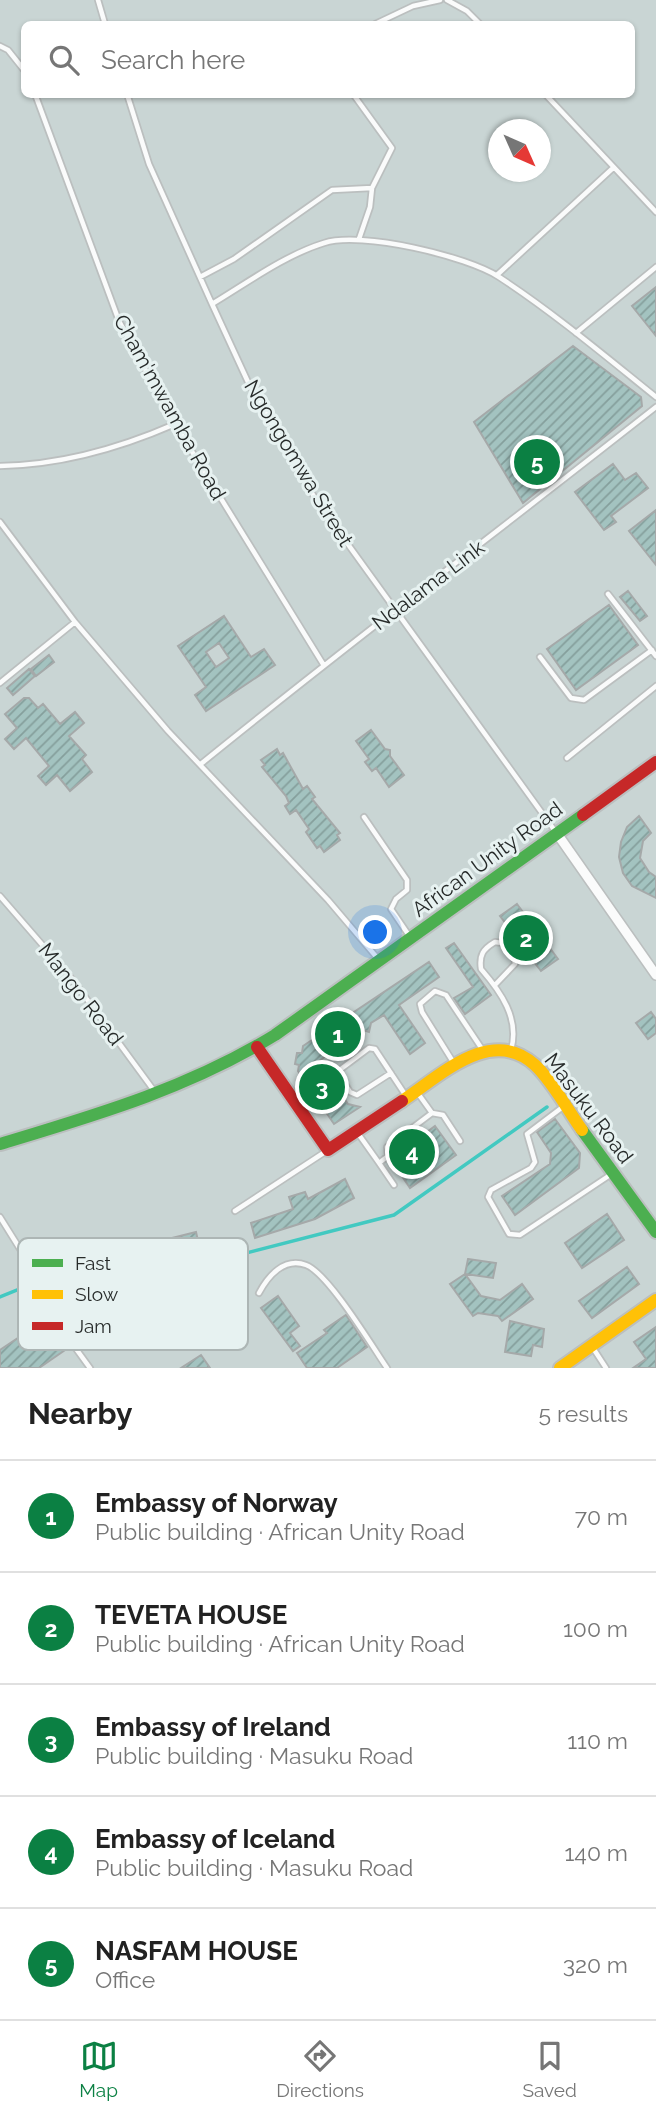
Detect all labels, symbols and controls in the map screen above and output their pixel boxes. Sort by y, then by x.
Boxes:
search box [21,21,635,98]
icon: search [45,41,83,79]
text: Search here [101,45,245,75]
north arrow [488,119,551,182]
street label: Cham'mwamba Road [109,310,231,504]
street label: Ngongomwa Street [239,375,359,551]
pin: 5 [514,436,560,488]
street label: Ndalama Link [367,535,489,635]
street label: African Unity Road [407,796,567,922]
pin: 2 [503,912,549,964]
your location [358,915,392,949]
street label: Mango Road [33,938,129,1050]
pin: 1 [315,1008,361,1060]
street label: Masuku Road [539,1048,639,1168]
pin: 3 [299,1061,345,1113]
pin: 4 [389,1126,435,1178]
legend [18,1238,248,1350]
text: Fast [75,1252,111,1274]
text: Slow [75,1283,119,1305]
text: Jam [75,1315,112,1337]
text: Nearby [28,1396,132,1431]
text: 5 results [539,1400,628,1427]
text: Embassy of Norway [95,1488,338,1518]
text: 1 [45,1503,57,1530]
text: 70 m [575,1503,628,1530]
text: Public building · African Unity Road [95,1518,465,1545]
text: TEVETA HOUSE [95,1600,287,1630]
text: 2 [45,1615,57,1642]
text: 100 m [563,1615,628,1642]
text: Public building · African Unity Road [95,1630,465,1657]
text: Embassy of Ireland [95,1712,331,1742]
text: 3 [45,1727,57,1754]
text: 110 m [567,1727,628,1754]
text: Public building · Masuku Road [95,1742,413,1769]
text: Embassy of Iceland [95,1824,335,1854]
text: 4 [44,1839,58,1866]
text: 140 m [565,1839,628,1866]
text: Public building · Masuku Road [95,1854,413,1881]
text: NASFAM HOUSE [95,1936,298,1966]
text: 5 [45,1951,57,1978]
text: 320 m [563,1951,628,1978]
text: Office [95,1966,155,1993]
tab: Map [79,2037,118,2101]
tab: Directions [276,2037,364,2101]
tab: Saved [522,2037,577,2101]

